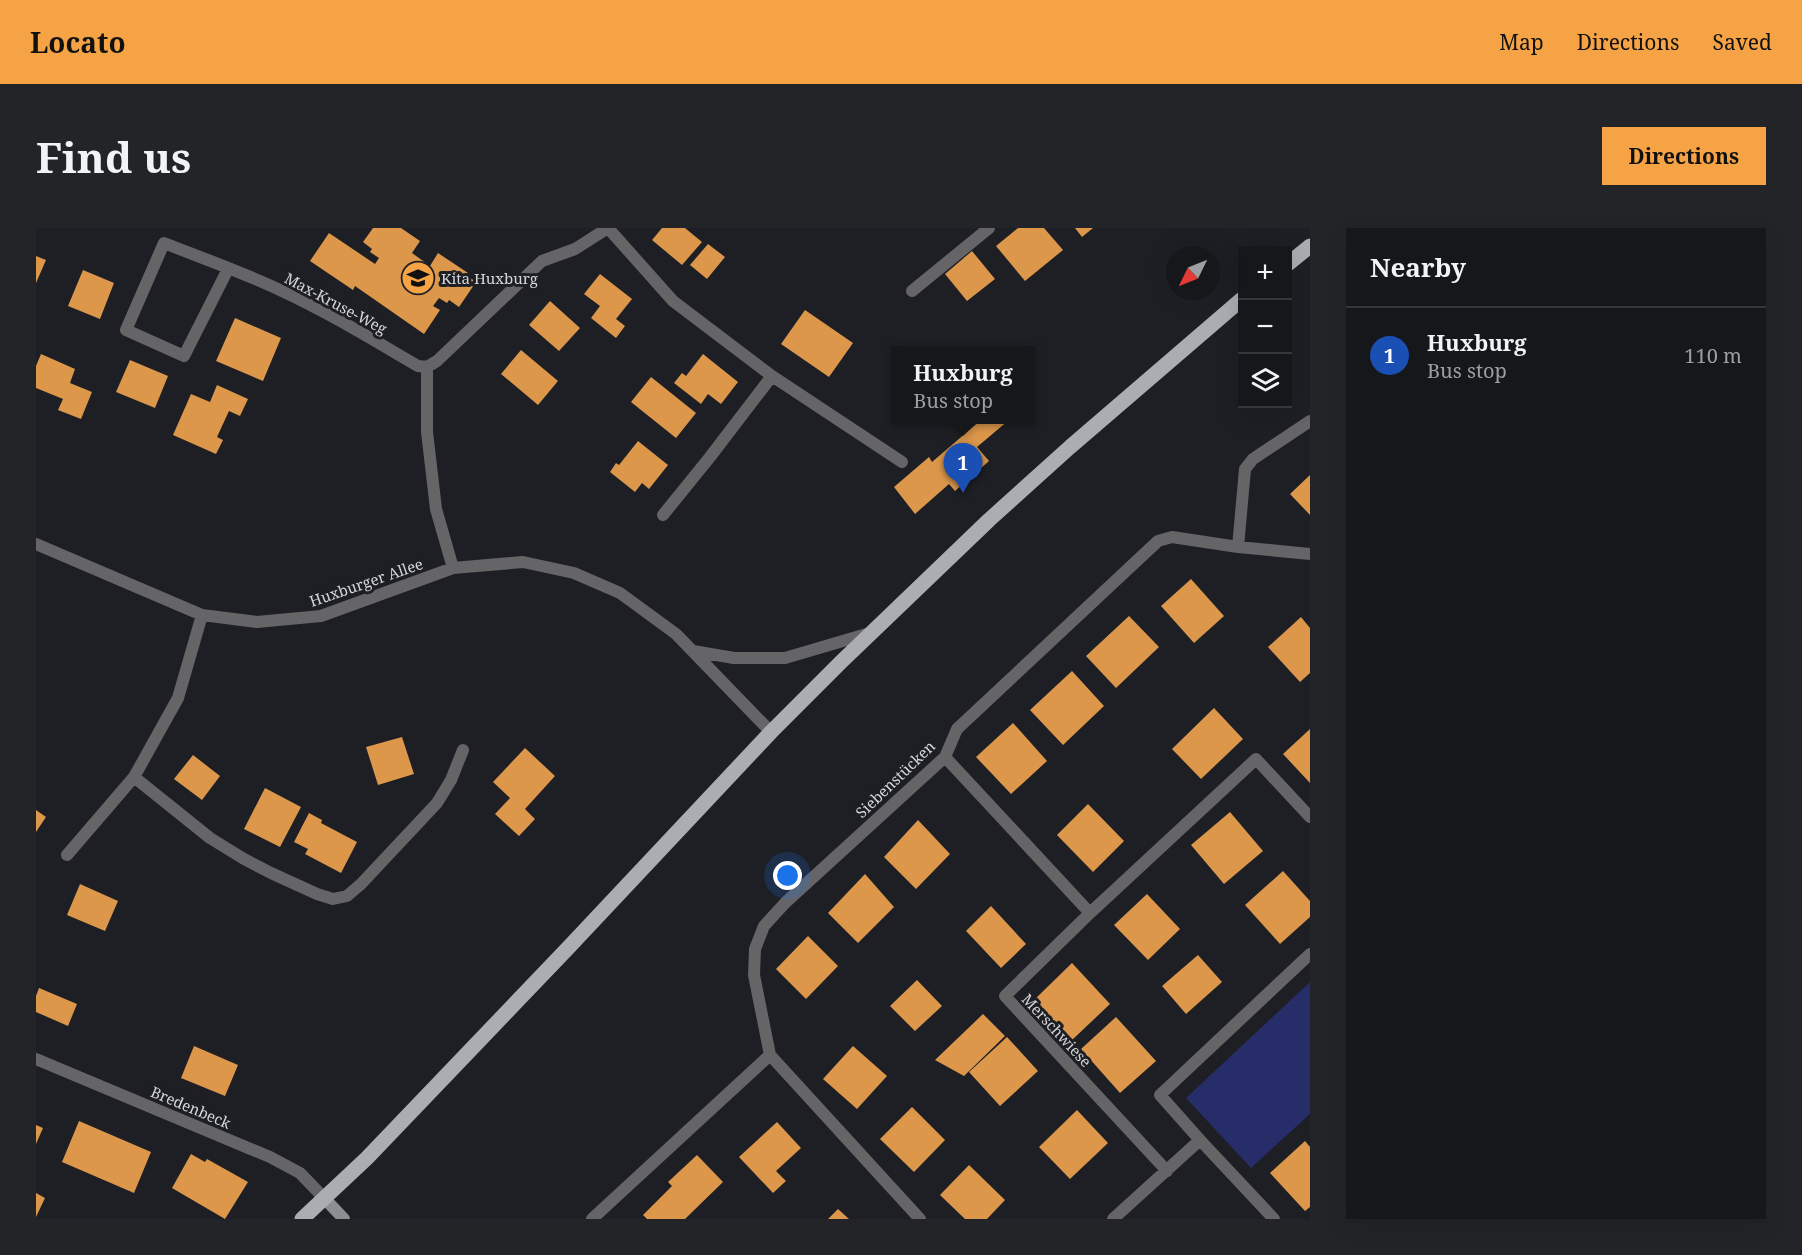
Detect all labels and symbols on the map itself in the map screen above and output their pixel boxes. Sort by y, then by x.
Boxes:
north arrow [1166,246,1220,300]
school or university icon: Kita Huxburg [400,260,436,296]
street label: Max-Kruse-Weg [281,268,391,338]
place label: Kita Huxburg [441,268,538,288]
pin: 1 [944,444,982,493]
street label: Huxburger Allee [307,553,425,611]
street label: Siebenstücken [851,736,939,822]
your location [773,861,802,890]
street label: Merschwiese [1018,989,1096,1071]
street label: Bredenbeck [148,1081,234,1133]

